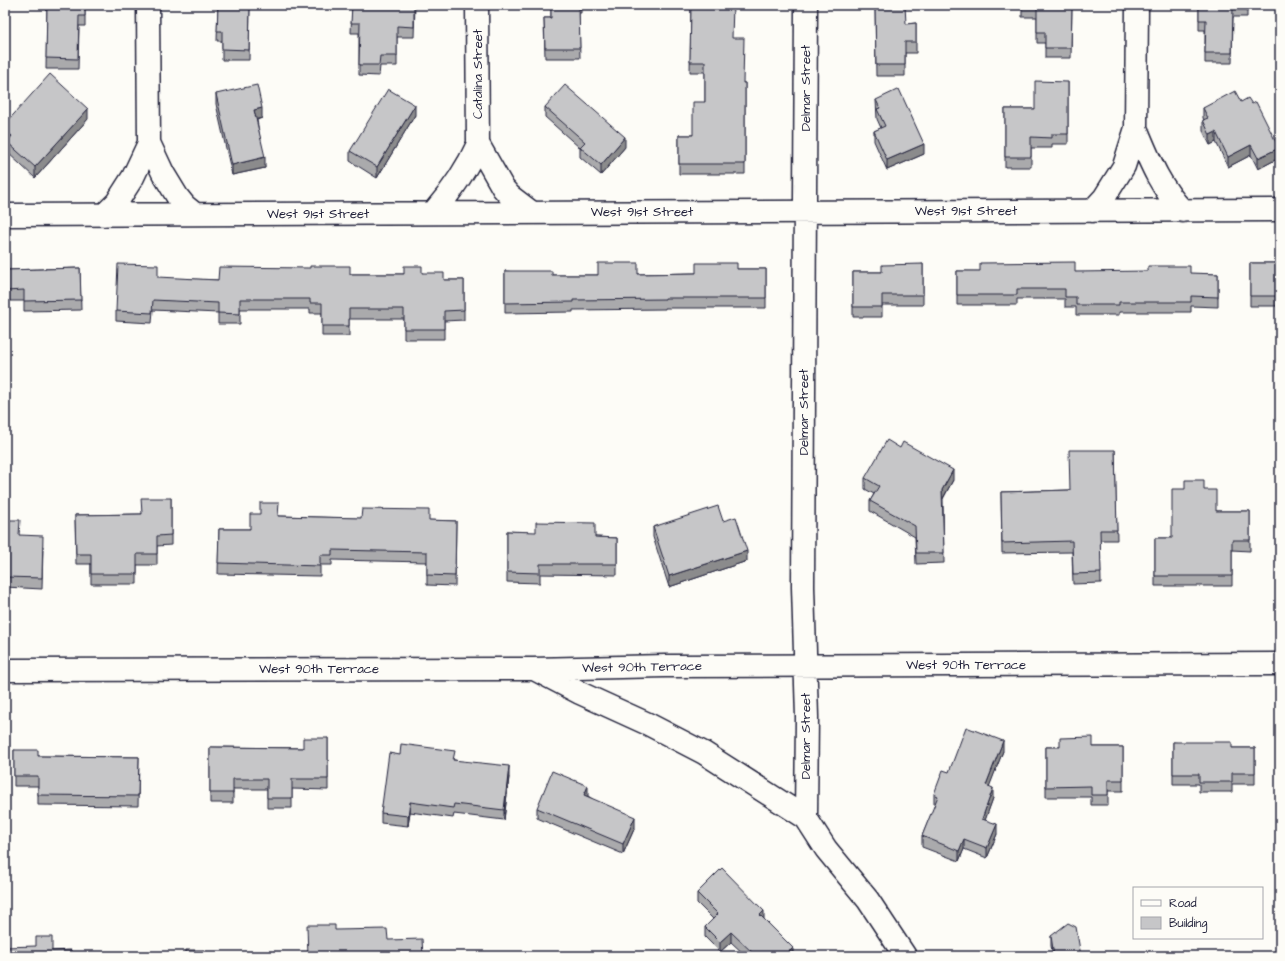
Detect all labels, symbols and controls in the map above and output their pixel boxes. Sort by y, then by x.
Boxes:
street label: Catalina Street [469,28,487,119]
street label: Delmar Street [797,44,815,131]
street label: West 91st Street [915,202,1018,220]
street label: West 91st Street [591,203,694,221]
street label: West 91st Street [267,205,370,223]
street label: Delmar Street [795,368,813,455]
street label: West 90th Terrace [906,656,1026,674]
street label: West 90th Terrace [582,657,702,677]
street label: West 90th Terrace [259,660,379,678]
street label: Delmar Street [797,692,815,779]
legend [1133,887,1263,939]
text: Road [1169,895,1197,912]
text: Building [1169,915,1207,933]

